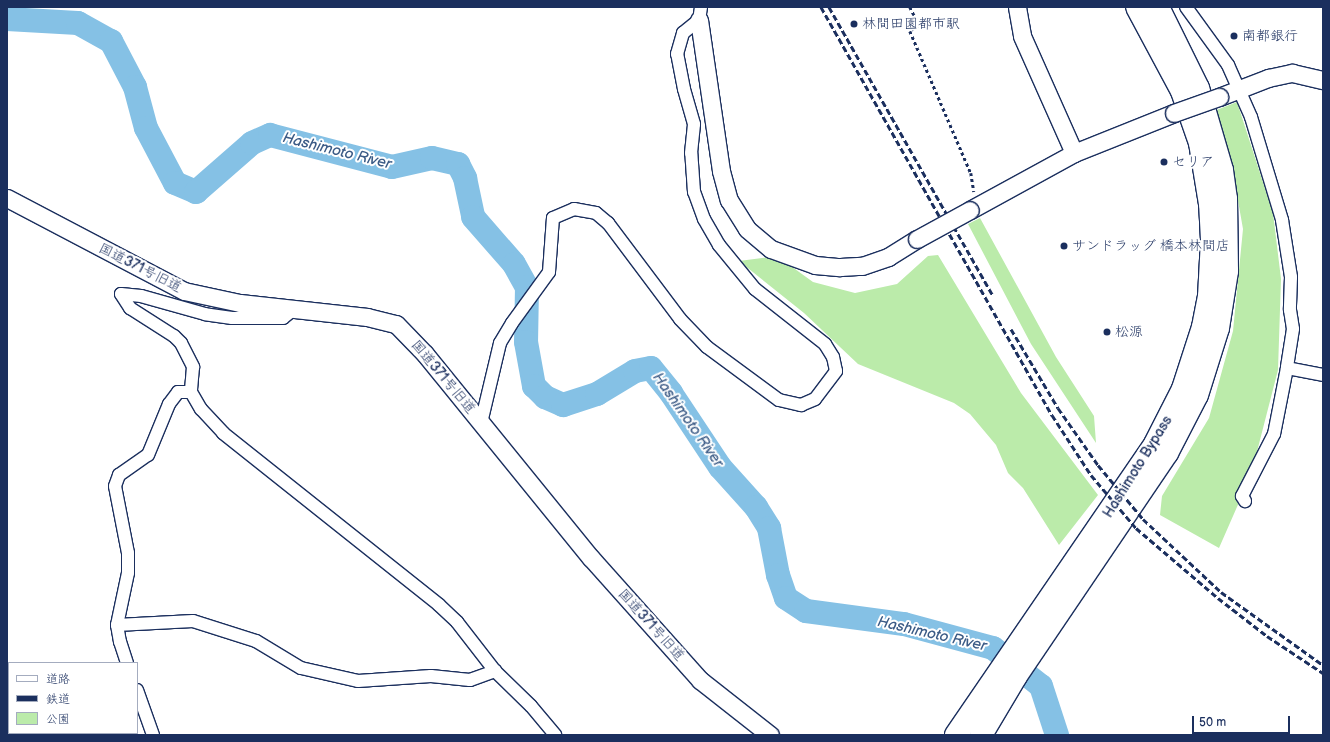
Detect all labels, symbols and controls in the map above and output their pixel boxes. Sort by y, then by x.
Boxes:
place label: 林間田園都市駅 [862,16,960,32]
marker: 林間田園都市駅 [849,19,859,29]
place label: 南都銀行 [1242,28,1298,44]
marker: 南都銀行 [1229,31,1239,41]
water label: Hashimoto River [281,129,393,173]
place label: セリア [1172,154,1214,170]
marker: セリア [1159,157,1169,167]
place label: サンドラッグ 橋本林間店 [1072,238,1230,254]
street label: 国道371号旧道 [96,240,184,296]
marker: サンドラッグ 橋本林間店 [1059,241,1069,251]
place label: 松源 [1115,324,1143,340]
marker: 松源 [1102,327,1112,337]
street label: 国道371号旧道 [407,337,479,417]
water label: Hashimoto River [649,369,727,471]
street label: Hashimoto Bypass [1100,413,1176,521]
street label: 国道371号旧道 [614,586,688,664]
water label: Hashimoto River [876,613,988,655]
legend [8,662,138,734]
text: 道路 [46,672,70,687]
text: 鉄道 [46,692,70,707]
scale bar [1194,708,1292,734]
text: 公園 [46,712,70,727]
text: 50 m [1199,715,1226,730]

